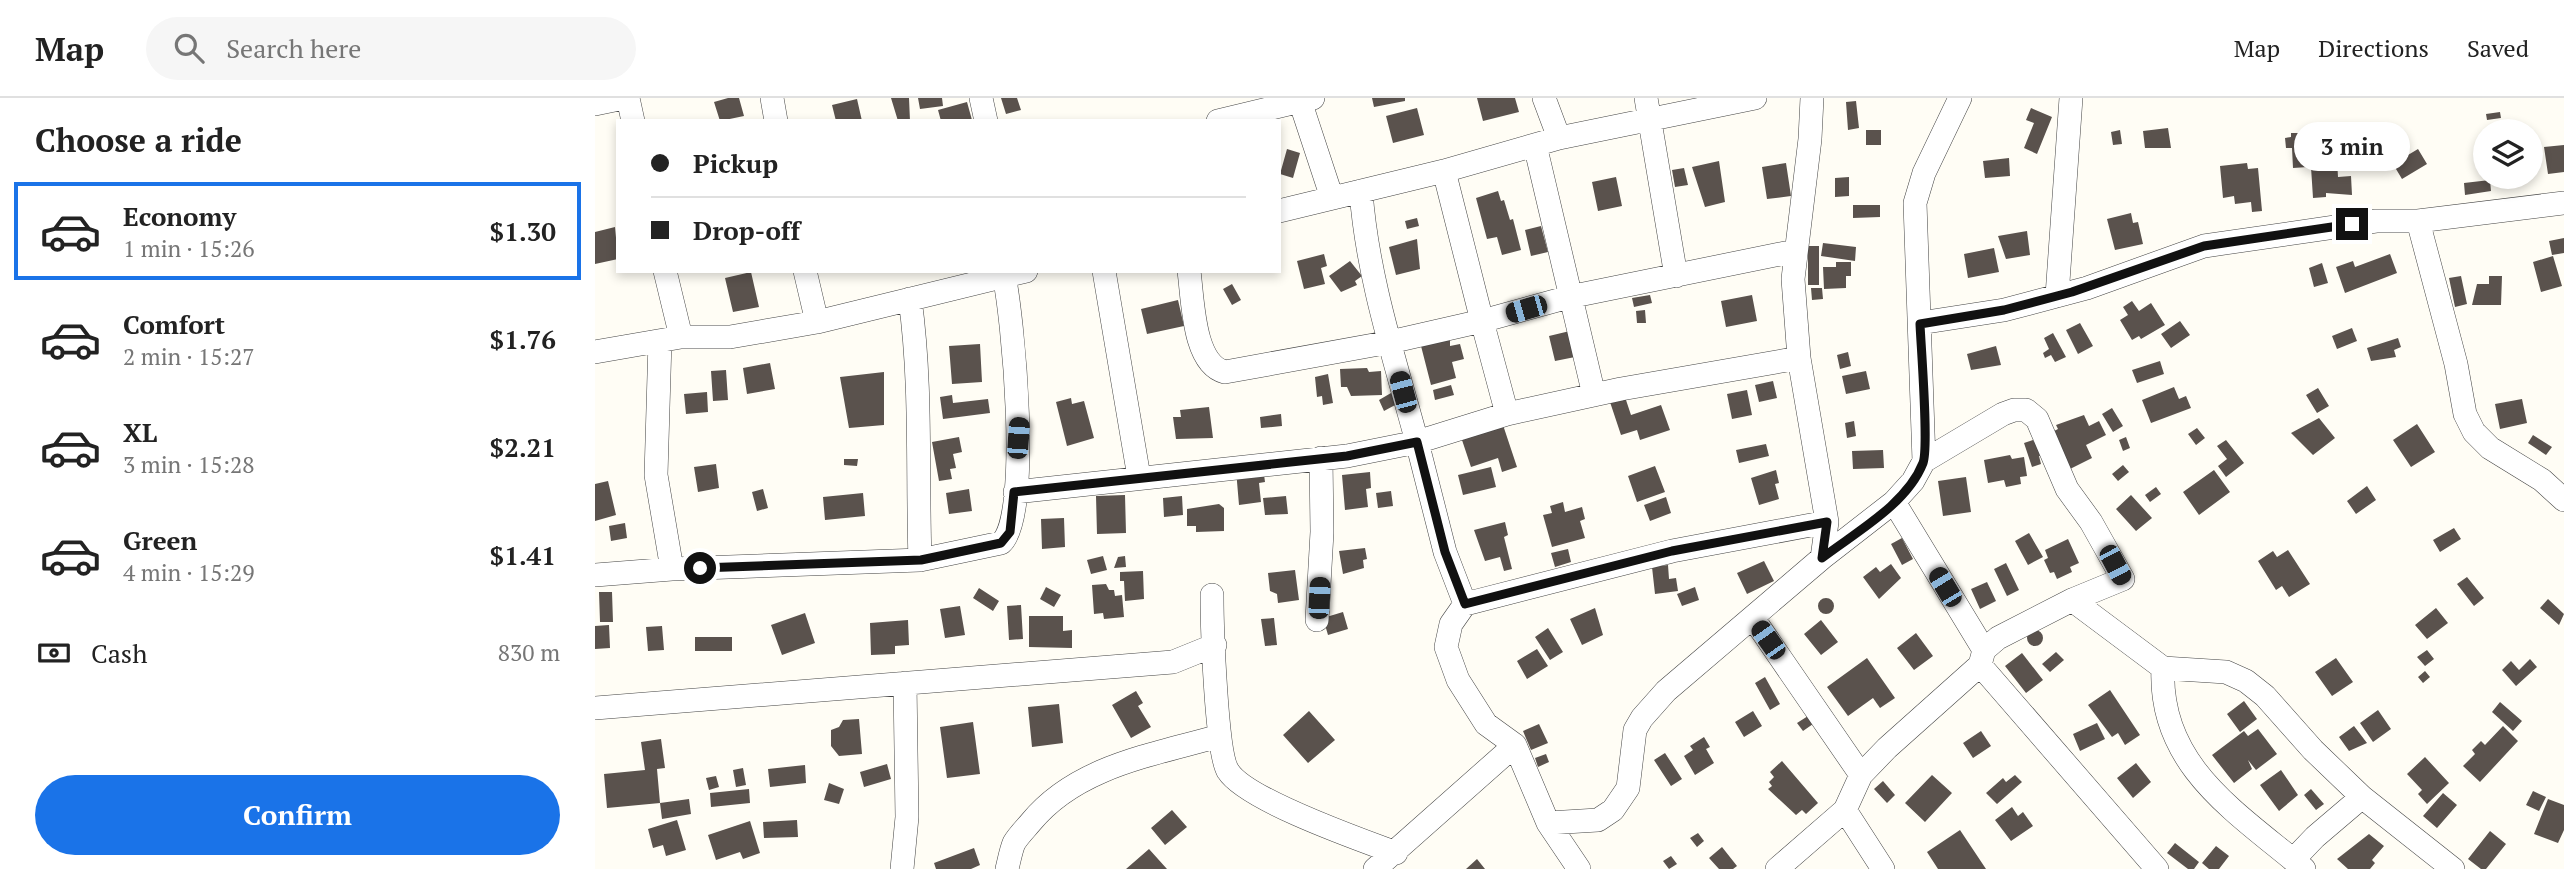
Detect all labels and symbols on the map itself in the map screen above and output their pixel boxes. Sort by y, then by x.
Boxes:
callout: 3 min [2294,122,2410,172]
route end [2336,208,2368,240]
car [1503,293,1550,325]
car [1388,369,1419,415]
car [1007,416,1030,460]
car [2096,542,2135,588]
route start [684,552,716,584]
car [1926,564,1965,610]
car [1308,576,1331,620]
car [1748,617,1789,663]

